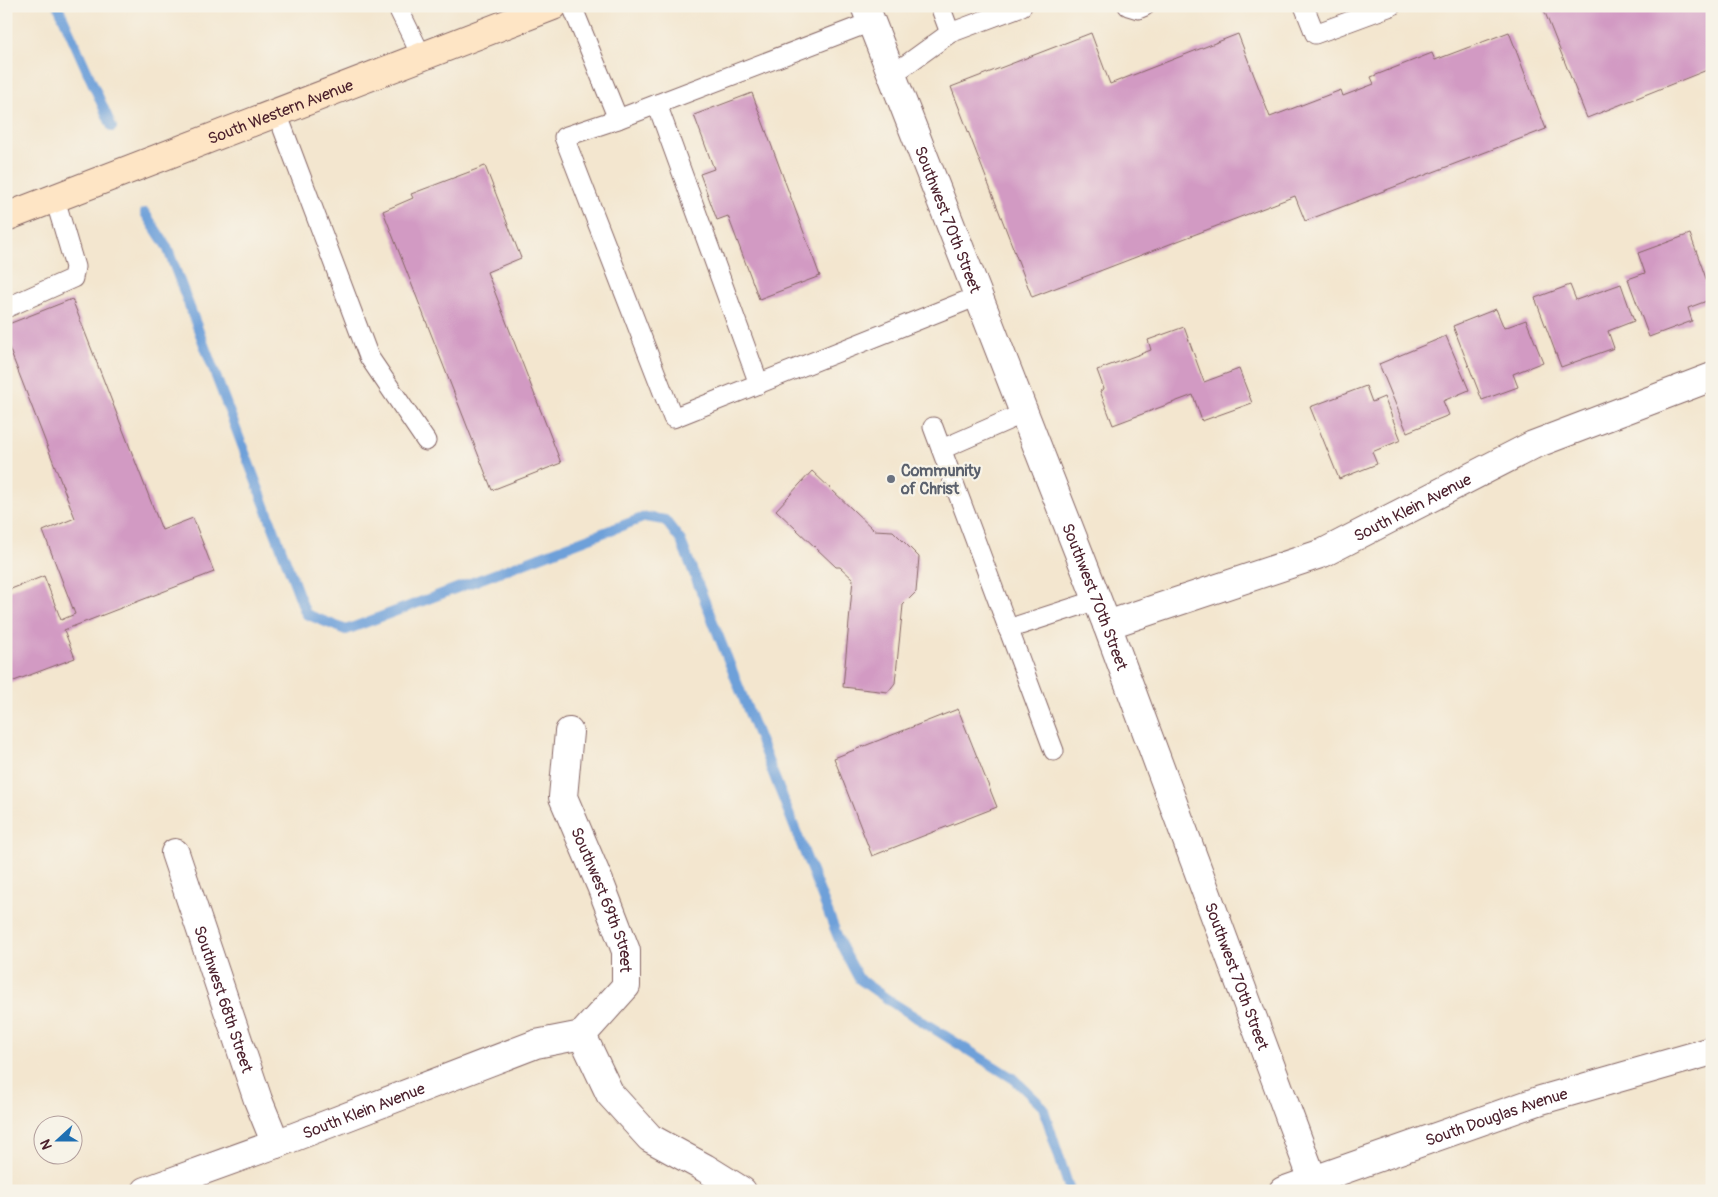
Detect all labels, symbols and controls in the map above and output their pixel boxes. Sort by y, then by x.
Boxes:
street label: South Western Avenue [205,75,356,149]
street label: Southwest 70th Street [910,143,985,296]
place label: Community of Christ [900,461,981,499]
street label: South Klein Avenue [1351,470,1475,546]
marker: Community of Christ [885,473,897,485]
street label: Southwest 70th Street [1057,521,1132,674]
street label: Southwest 69th Street [566,824,635,973]
street label: Southwest 70th Street [1200,900,1273,1053]
street label: Southwest 68th Street [189,923,257,1076]
street label: South Klein Avenue [300,1079,428,1144]
street label: South Douglas Avenue [1423,1084,1570,1151]
north arrow [32,1114,82,1164]
text: N [37,1137,56,1152]

